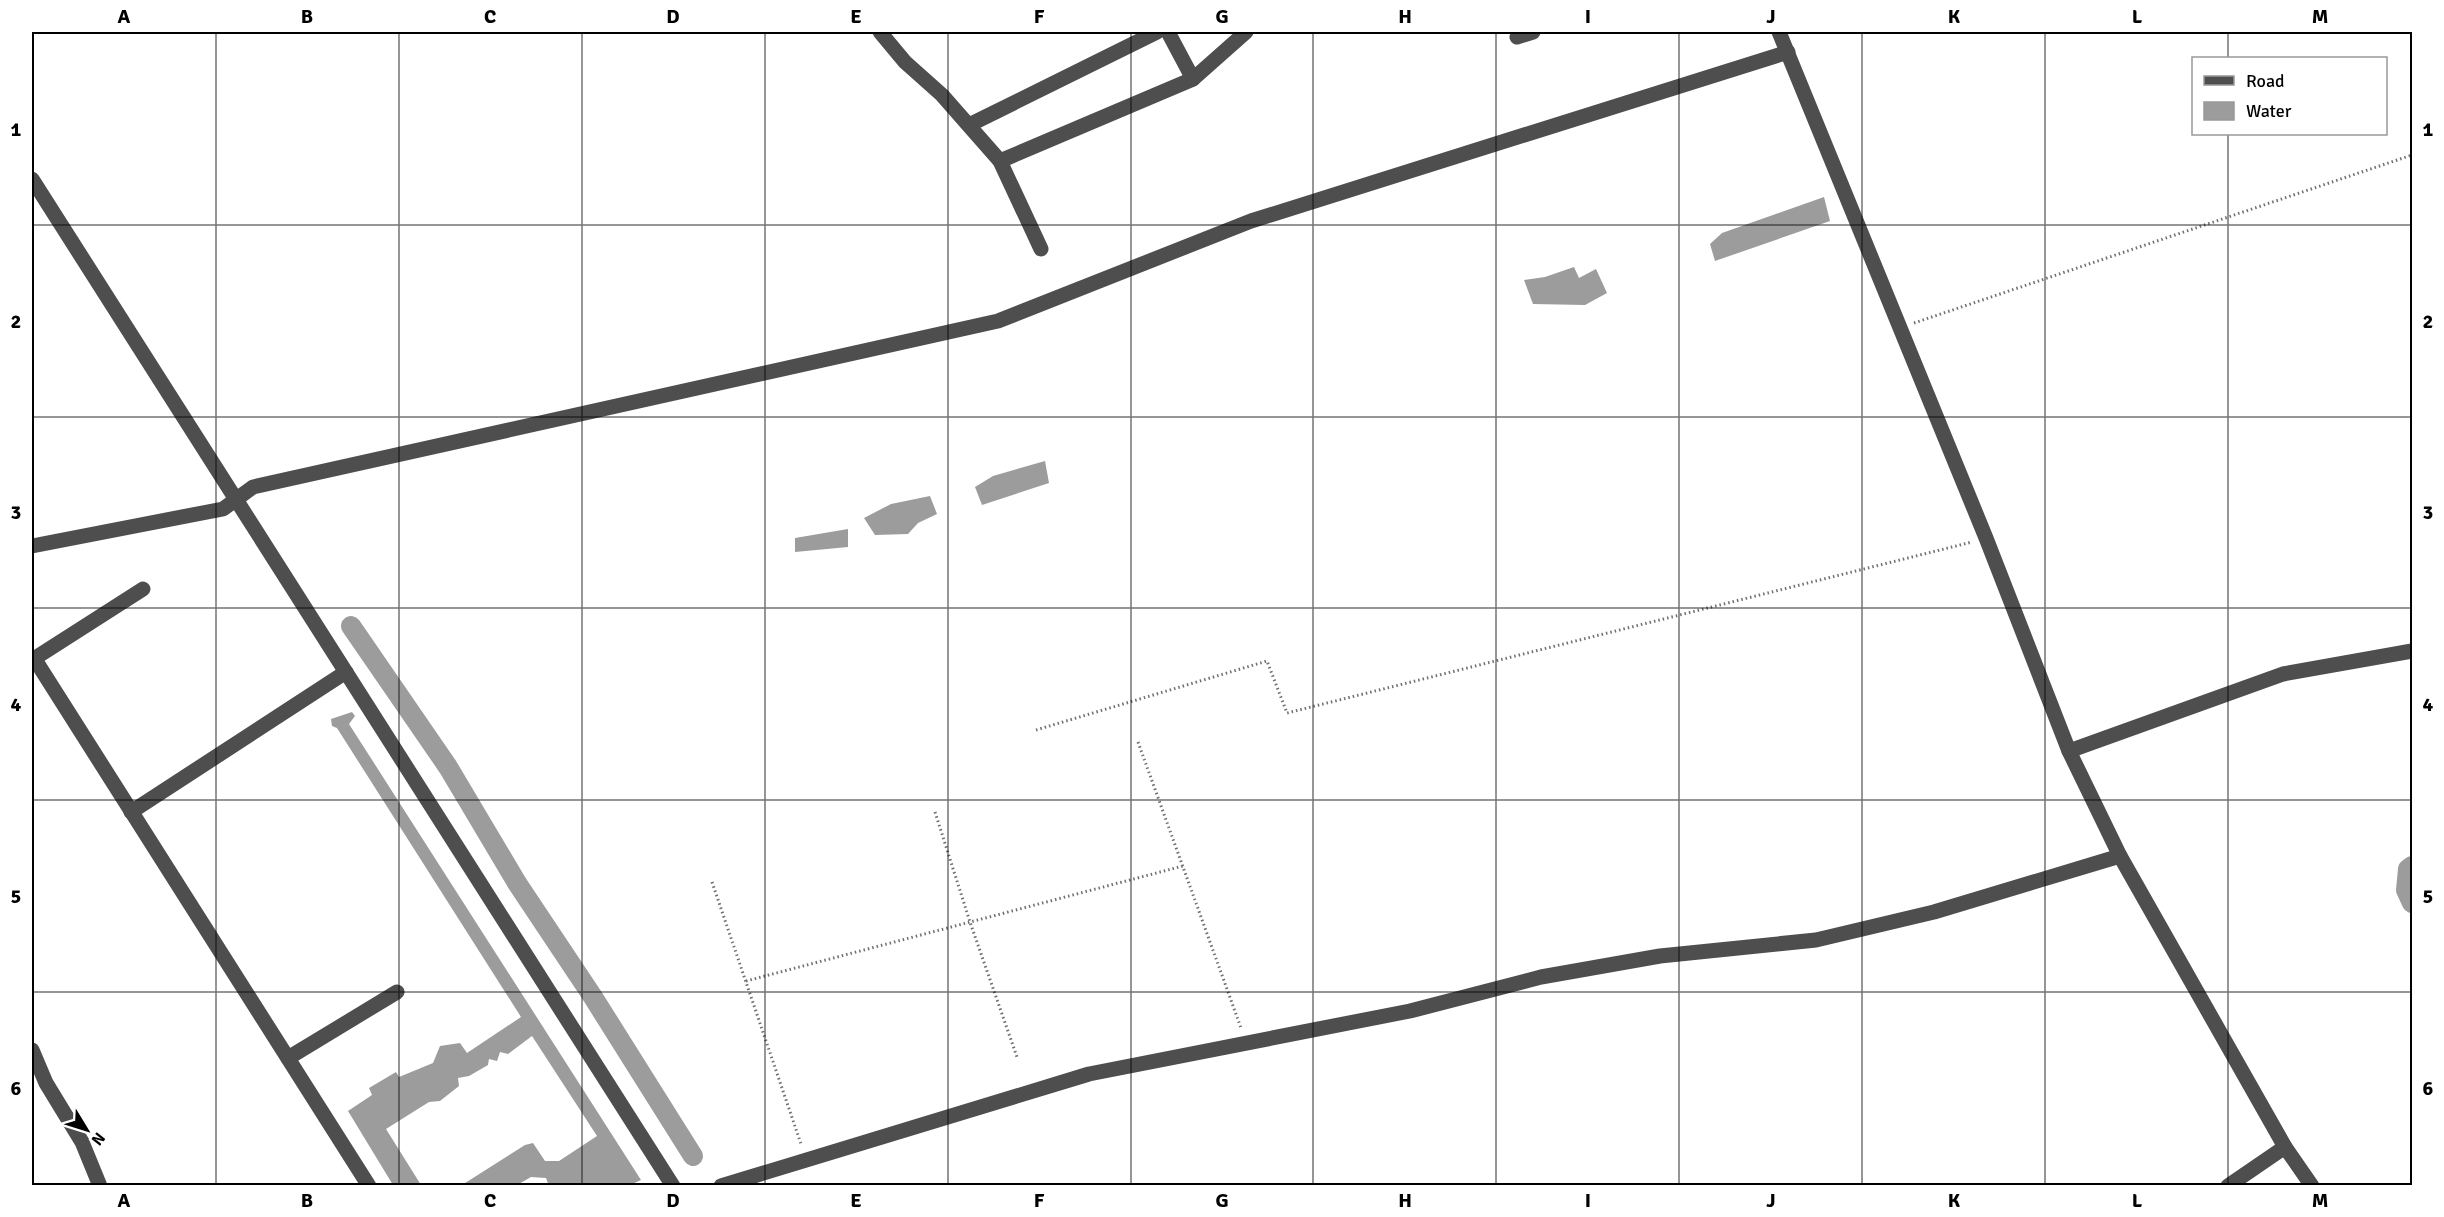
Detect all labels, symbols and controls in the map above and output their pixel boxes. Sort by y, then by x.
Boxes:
text: A [118,4,131,29]
text: B [301,4,313,29]
text: C [484,4,496,29]
text: D [666,4,680,29]
text: E [850,4,862,29]
text: F [1034,4,1045,29]
text: G [1215,4,1229,29]
text: H [1398,4,1412,29]
text: I [1585,4,1591,29]
text: J [1766,4,1776,29]
text: K [1948,4,1961,29]
text: L [2132,4,2143,29]
text: M [2312,4,2328,29]
legend [2192,57,2387,135]
text: Road [2246,70,2285,92]
text: Water [2246,100,2292,122]
text: 1 [11,117,22,142]
text: 1 [2423,117,2434,142]
text: 2 [11,309,21,334]
text: 2 [2423,309,2433,334]
text: 3 [11,500,21,525]
text: 3 [2423,500,2433,525]
text: 4 [11,692,22,717]
text: 4 [2423,692,2434,717]
text: 5 [11,884,21,909]
text: 5 [2423,884,2433,909]
text: 6 [11,1076,22,1101]
text: 6 [2423,1076,2434,1101]
north arrow [57,1100,117,1160]
text: N [87,1128,109,1149]
text: A [118,1188,131,1213]
text: B [301,1188,313,1213]
text: C [484,1188,496,1213]
text: D [666,1188,680,1213]
text: E [850,1188,862,1213]
text: F [1034,1188,1045,1213]
text: G [1215,1188,1229,1213]
text: H [1398,1188,1412,1213]
text: I [1585,1188,1591,1213]
text: J [1766,1188,1776,1213]
text: K [1948,1188,1961,1213]
text: L [2132,1188,2143,1213]
text: M [2312,1188,2328,1213]

